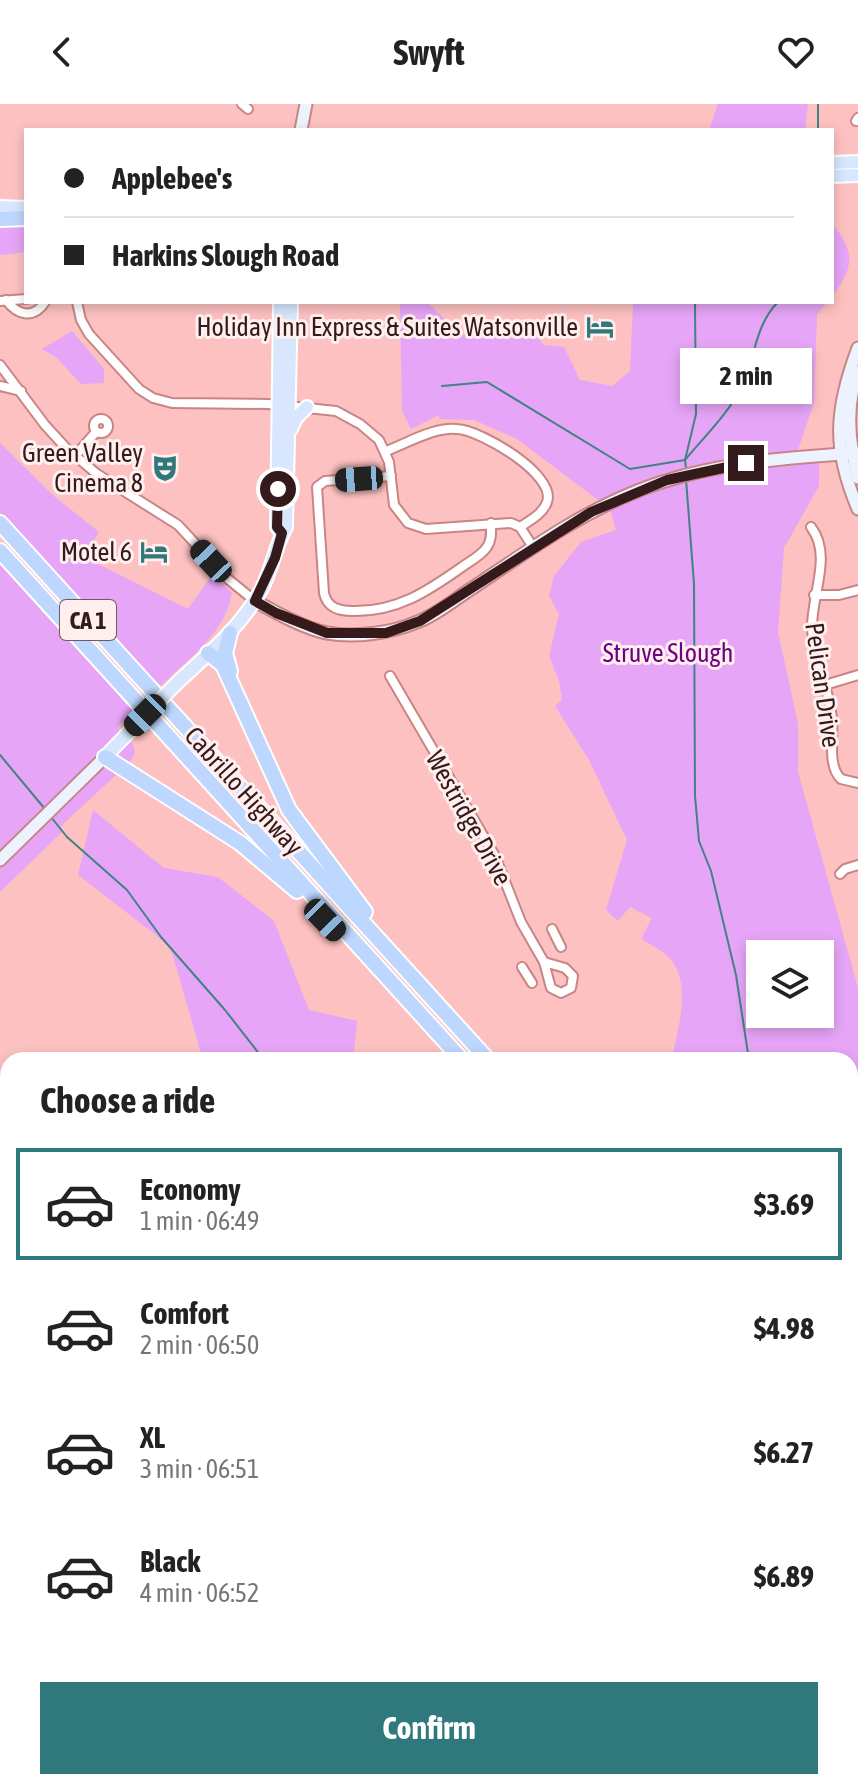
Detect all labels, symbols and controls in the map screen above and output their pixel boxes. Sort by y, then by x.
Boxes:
icon: back [40,30,84,74]
icon: heart [774,30,818,74]
text: Swyft [393,31,465,73]
text: Applebee's [112,161,232,195]
text: Harkins Slough Road [112,238,339,272]
place label: Holiday Inn Express & Suites Watsonville [196,312,578,342]
hotel icon: Holiday Inn Express & Suites Watsonville [585,312,615,342]
callout: 2 min [680,347,812,403]
text: 2 min [719,361,773,391]
place label: Green Valley Cinema 8 [22,438,143,498]
route end [728,445,764,481]
theatre icon: Green Valley Cinema 8 [150,453,180,483]
car [334,465,384,493]
route start [260,471,296,507]
car [186,535,236,587]
place label: Motel 6 [61,537,132,567]
hotel icon: Motel 6 [139,537,169,567]
road number: CA 1 [60,600,116,640]
street label: Pelican Drive [799,621,847,749]
park label: Struve Slough [603,638,733,668]
car [120,690,170,740]
street label: Cabrillo Highway [179,721,310,861]
street label: Westridge Drive [420,746,518,890]
car [300,894,350,946]
map controls [746,940,834,1028]
button: layers [746,940,834,1028]
text: Choose a ride [40,1079,215,1121]
icon: car [44,1168,116,1240]
text: Economy [140,1172,241,1206]
text: $3.69 [754,1187,814,1221]
text: 1 min · 06:49 [140,1206,259,1236]
icon: car [44,1292,116,1364]
text: Comfort [140,1296,229,1330]
text: $4.98 [754,1311,814,1345]
text: 2 min · 06:50 [140,1330,259,1360]
icon: car [44,1416,116,1488]
text: XL [140,1420,165,1454]
text: $6.27 [754,1435,814,1469]
text: 3 min · 06:51 [140,1454,259,1484]
icon: car [44,1540,116,1612]
text: Black [140,1544,200,1578]
text: $6.89 [754,1559,814,1593]
text: 4 min · 06:52 [140,1578,259,1608]
button: Confirm [40,1682,818,1774]

